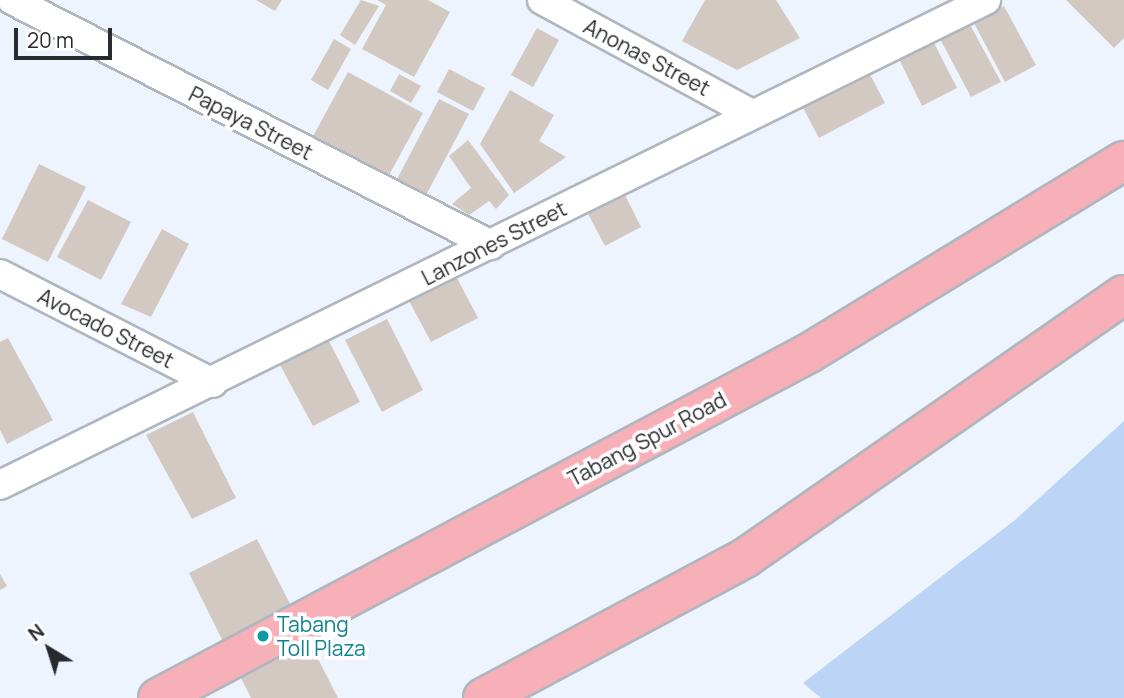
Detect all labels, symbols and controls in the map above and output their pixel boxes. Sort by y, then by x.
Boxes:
street label: Anonas Street [580,13,714,101]
scale bar [18,14,116,58]
text: 20 m [27,26,74,54]
street label: Papaya Street [185,81,317,165]
street label: Lanzones Street [417,196,571,290]
street label: Avocado Street [34,283,178,373]
street label: Tabang Spur Road [564,387,730,491]
place label: Tabang Toll Plaza [277,611,366,661]
north arrow [14,614,84,684]
text: N [23,618,49,647]
marker: Tabang Toll Plaza [255,628,271,644]

